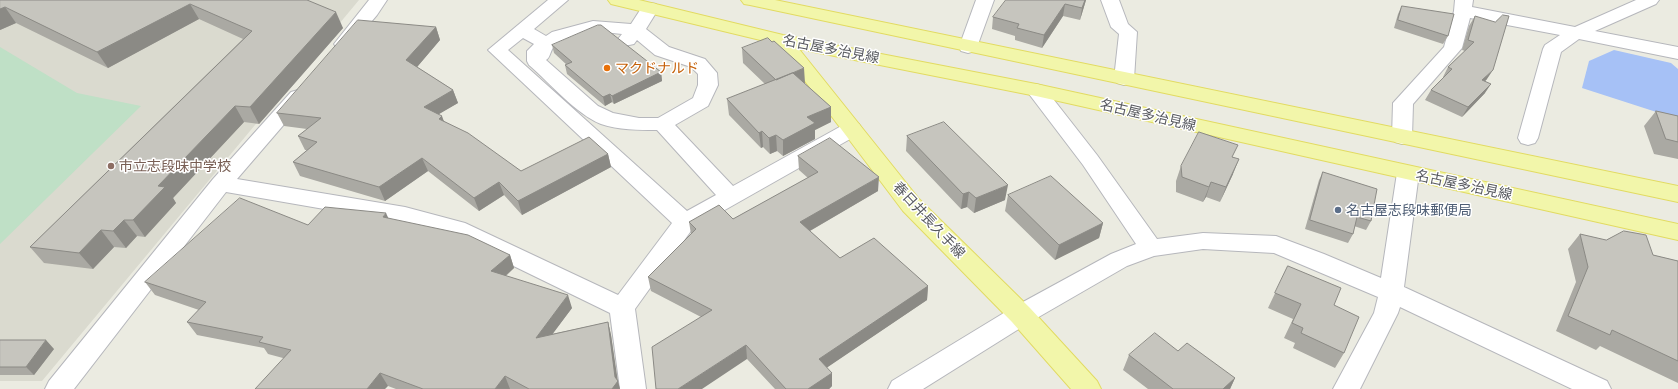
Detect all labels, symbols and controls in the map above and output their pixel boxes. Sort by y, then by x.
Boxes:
street label: 名古屋多治見線 [781,31,881,67]
place label: マクドナルド [615,60,699,76]
marker: マクドナルド [602,63,612,73]
street label: 名古屋多治見線 [1098,96,1198,134]
place label: 市立志段味中学校 [119,158,231,174]
marker: 市立志段味中学校 [106,161,116,171]
street label: 名古屋多治見線 [1414,167,1514,203]
street label: 春日井長久手線 [889,178,969,262]
place label: 名古屋志段味郵便局 [1346,202,1472,218]
marker: 名古屋志段味郵便局 [1333,205,1343,215]

